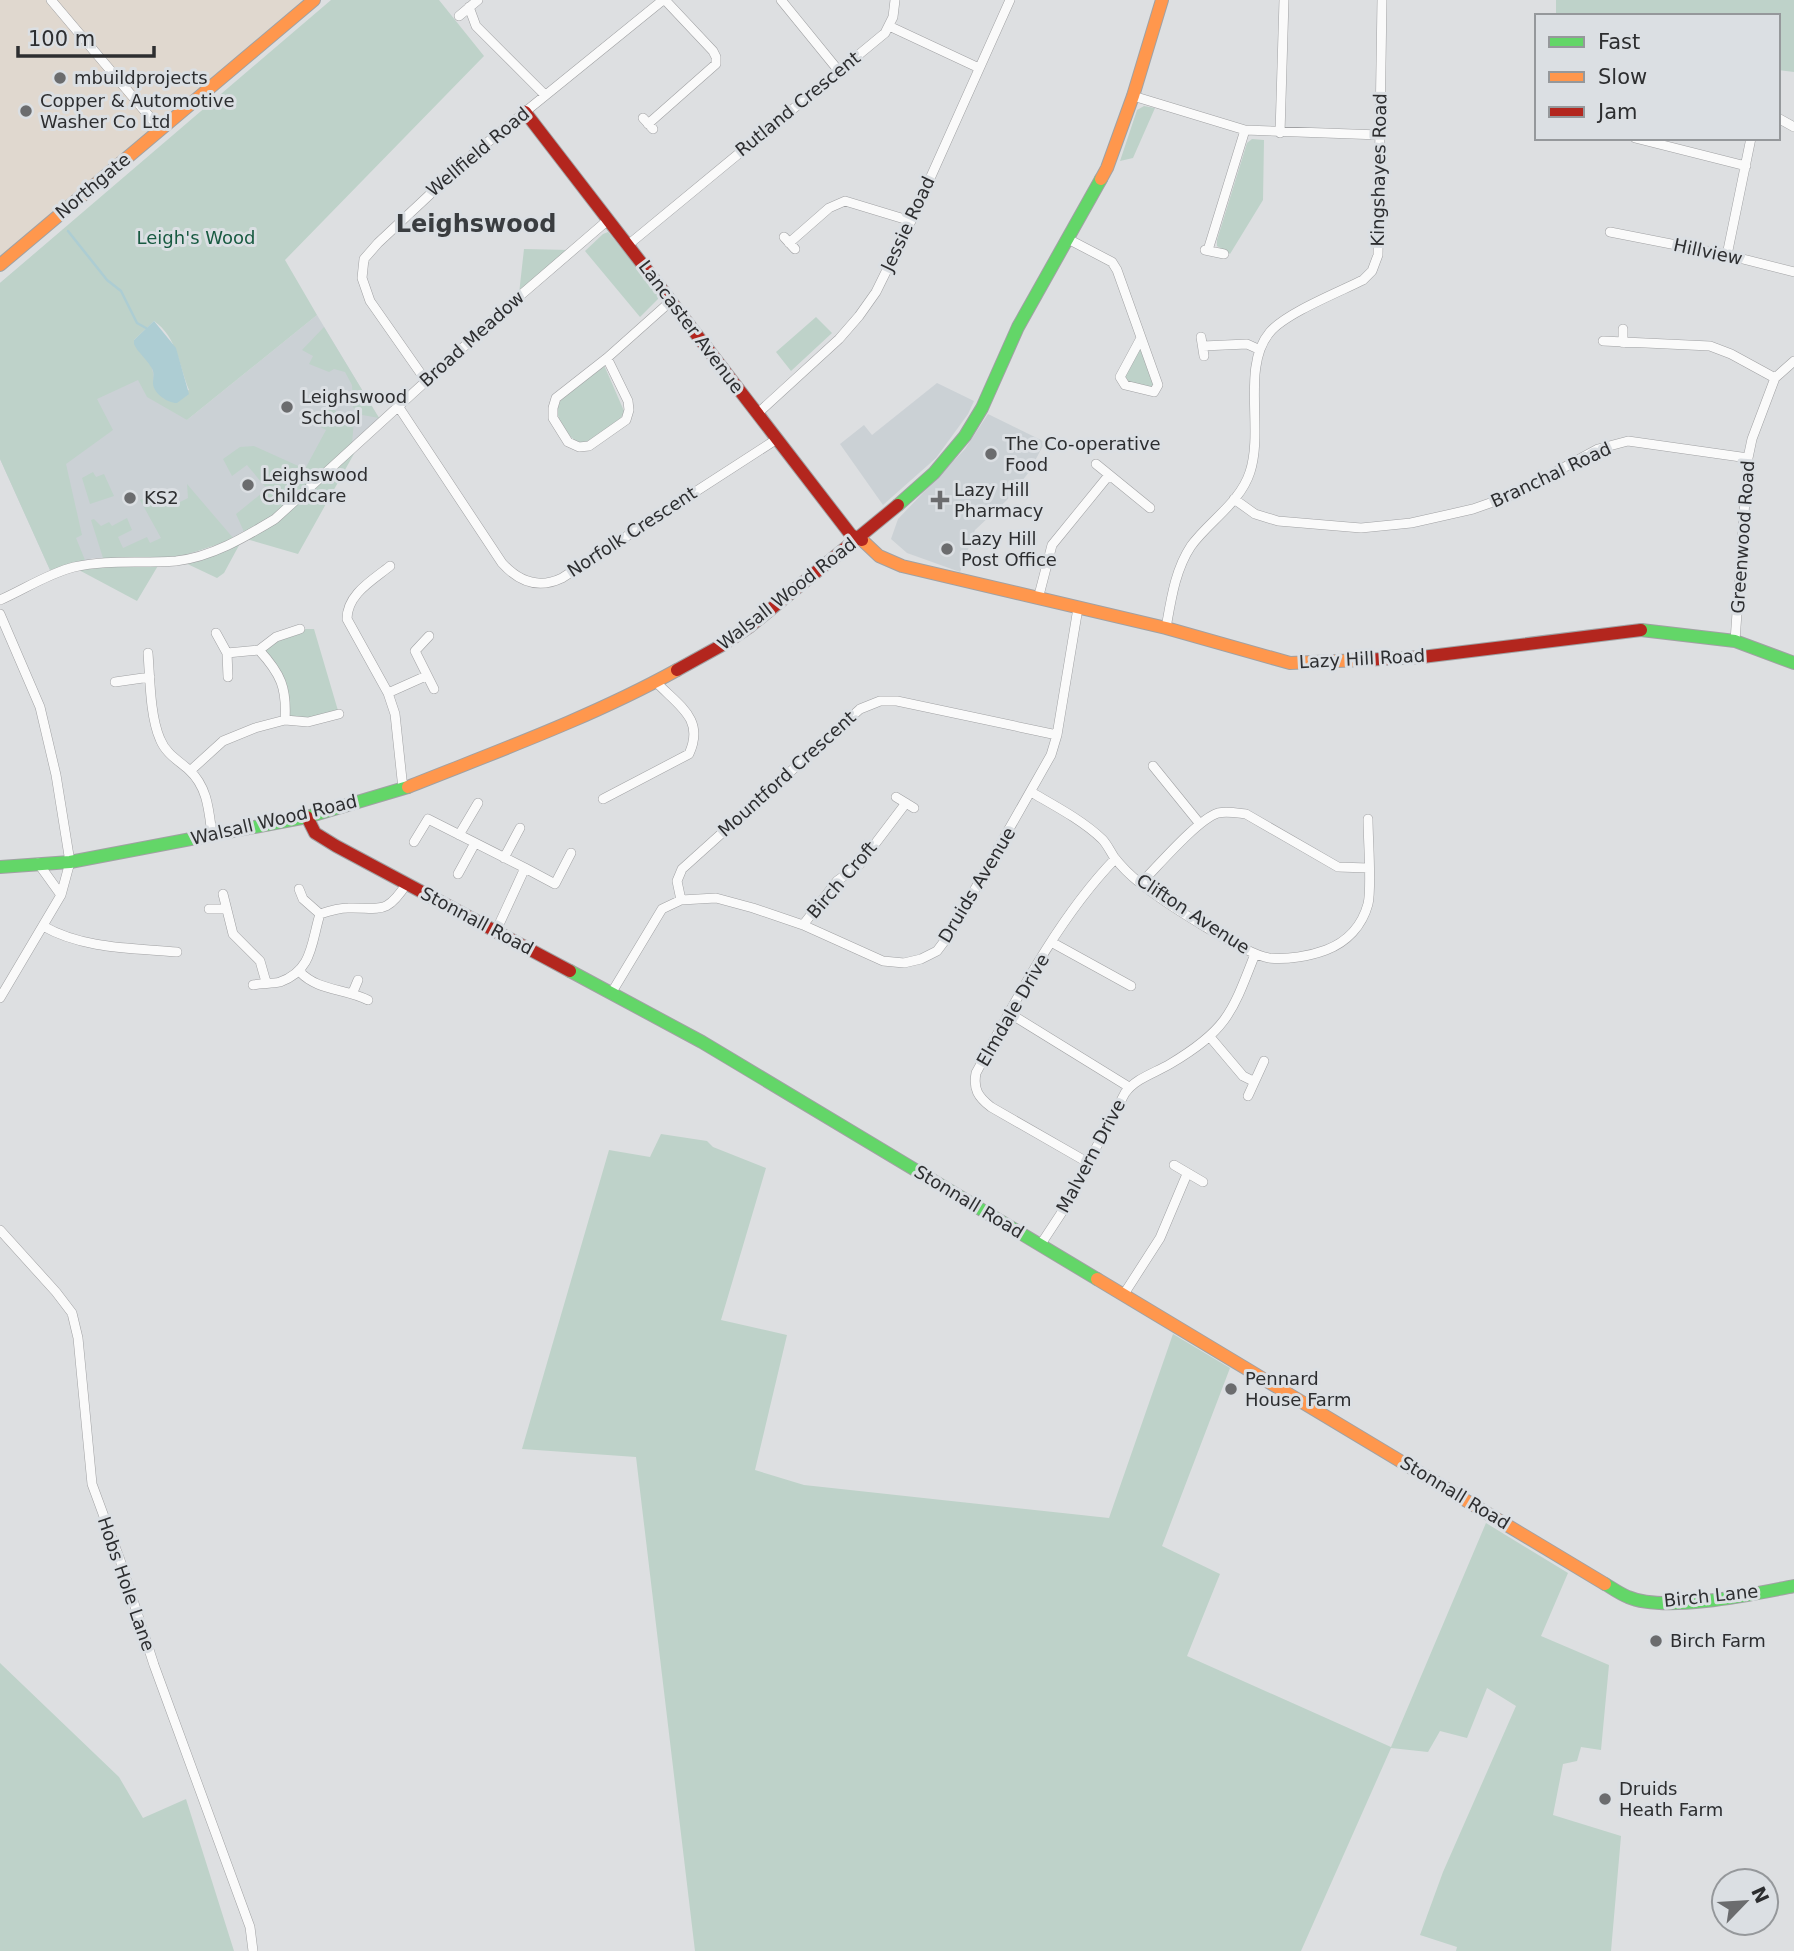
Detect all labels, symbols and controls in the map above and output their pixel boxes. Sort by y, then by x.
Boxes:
scale bar [18,14,154,58]
legend [1535,14,1780,140]
text: 100 m [28,27,95,51]
text: Fast [1598,30,1640,54]
street label: Rutland Crescent [731,47,864,160]
text: Slow [1598,65,1647,89]
place label: mbuildprojects [74,67,208,88]
marker: mbuildprojects [52,70,68,86]
place label: Copper & Automotive Washer Co Ltd [40,90,235,132]
street label: Kingshayes Road [1367,93,1390,247]
text: Jam [1596,100,1638,124]
marker: Copper & Automotive Washer Co Ltd [18,103,34,119]
street label: Wellfield Road [422,103,533,201]
street label: Northgate [51,148,134,223]
street label: Jessie Road [876,173,939,275]
district label: Leighswood [396,210,556,238]
park label: Leigh's Wood [137,227,255,248]
street label: Hillview [1672,234,1745,269]
street label: Lancaster Avenue [635,256,748,397]
street label: Broad Meadow [415,286,528,391]
place label: Leighswood School [301,386,407,428]
marker: Leighswood School [279,399,295,415]
place label: The Co-operative Food [1004,433,1161,475]
street label: Branchal Road [1487,437,1614,512]
marker: The Co-operative Food [983,446,999,462]
street label: Greenwood Road [1727,460,1758,614]
place label: Leighswood Childcare [262,464,368,506]
marker: Leighswood Childcare [240,477,256,493]
place label: Lazy Hill Pharmacy [954,479,1044,521]
street label: Norfolk Crescent [563,482,700,581]
place label: KS2 [144,487,179,508]
marker: KS2 [122,490,138,506]
marker: Lazy Hill Pharmacy [932,492,948,508]
place label: Lazy Hill Post Office [961,528,1057,570]
street label: Walsall Wood Road [713,533,860,654]
marker: Lazy Hill Post Office [939,541,955,557]
street label: Lazy Hill Road [1298,645,1426,672]
street label: Mountford Crescent [714,706,860,841]
street label: Walsall Wood Road [189,790,359,849]
street label: Druids Avenue [934,823,1019,946]
street label: Birch Croft [803,837,881,922]
street label: Clifton Avenue [1133,869,1254,958]
street label: Stonnall Road [417,882,537,959]
street label: Elmdale Drive [972,950,1053,1070]
street label: Malvern Drive [1052,1095,1129,1216]
street label: Stonnall Road [911,1161,1028,1243]
place label: Pennard House Farm [1245,1368,1351,1410]
marker: Pennard House Farm [1223,1381,1239,1397]
street label: Stonnall Road [1397,1452,1514,1534]
street label: Hobs Hole Lane [94,1514,159,1654]
street label: Birch Lane [1663,1580,1759,1611]
place label: Birch Farm [1670,1630,1766,1651]
marker: Birch Farm [1648,1633,1664,1649]
place label: Druids Heath Farm [1619,1778,1723,1820]
marker: Druids Heath Farm [1597,1791,1613,1807]
north arrow [1710,1867,1780,1937]
text: N [1747,1883,1774,1907]

